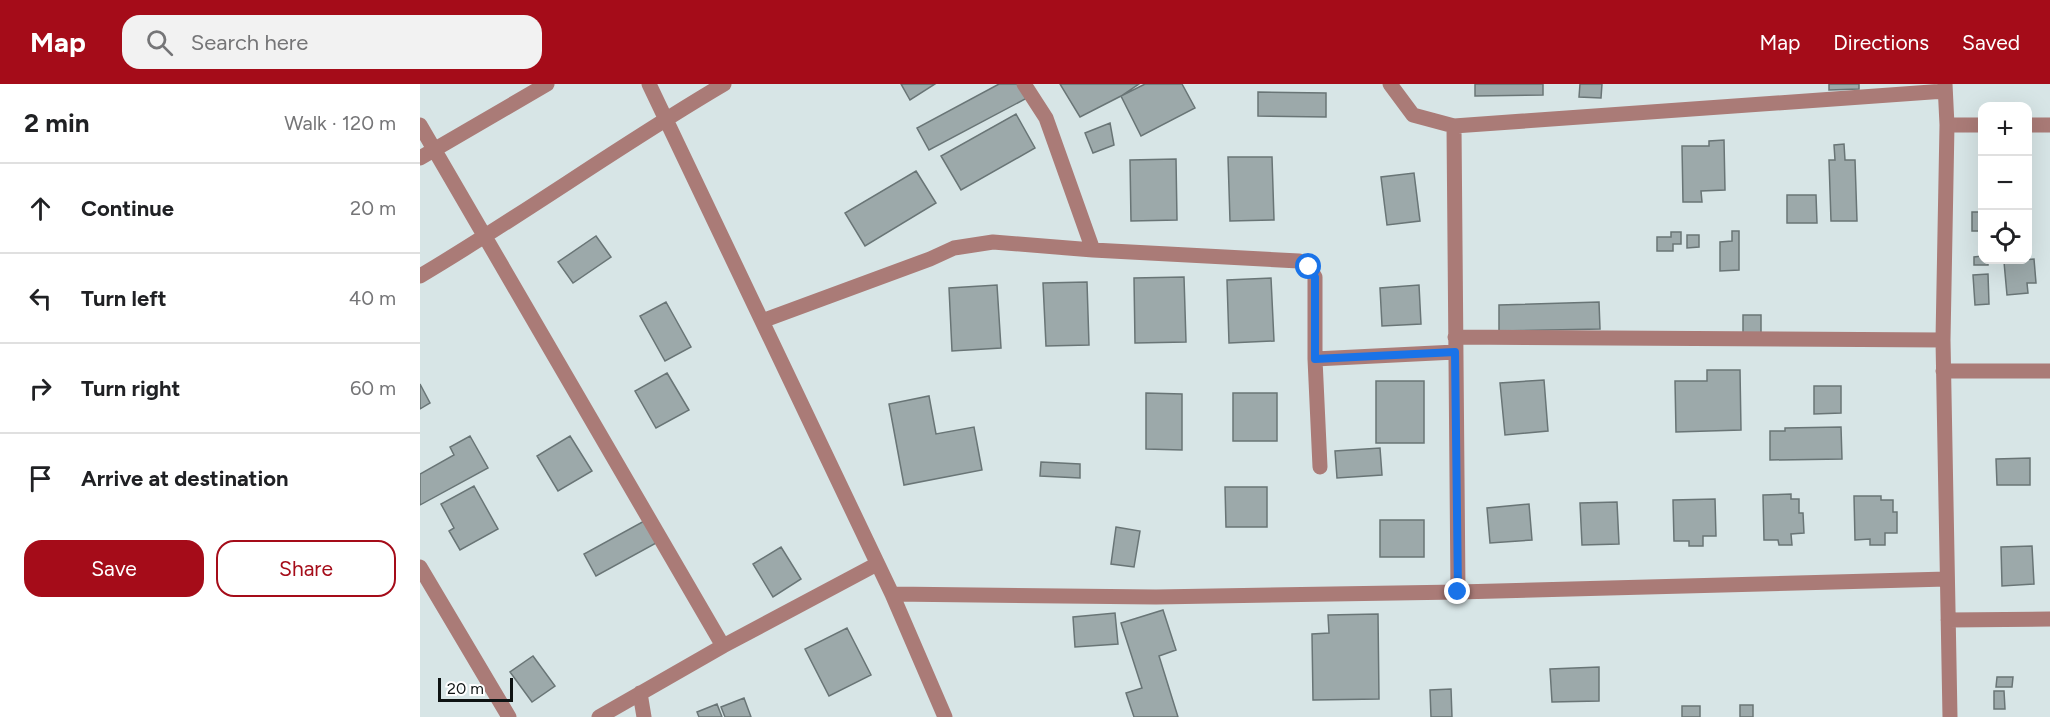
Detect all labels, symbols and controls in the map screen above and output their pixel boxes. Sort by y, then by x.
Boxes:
search box [122,15,542,69]
text: Map [30,25,86,59]
icon: search [143,26,176,59]
text: Search here [191,29,308,56]
text: Map [1759,30,1800,55]
text: Directions [1833,30,1929,55]
text: Saved [1962,30,2020,55]
map controls [1978,102,2032,264]
button: + [1978,102,2032,156]
text: 2 min [24,107,90,139]
text: Walk · 120 m [284,111,396,135]
button: − [1978,156,2032,210]
icon: ahead [24,192,57,225]
text: Continue [81,195,174,222]
text: 20 m [350,196,396,220]
button: locate [1978,210,2032,264]
route start [1295,253,1321,279]
icon: left [24,282,57,315]
text: Turn left [81,285,167,312]
text: 40 m [349,286,396,310]
icon: right [24,372,57,405]
text: Turn right [81,375,180,402]
text: 60 m [350,376,396,400]
icon: arrive [24,462,57,495]
text: Arrive at destination [81,465,289,492]
button: Save [24,540,204,597]
button: Share [216,540,396,597]
route end [1444,578,1470,604]
scale bar [438,675,513,702]
text: 20 m [447,679,484,698]

